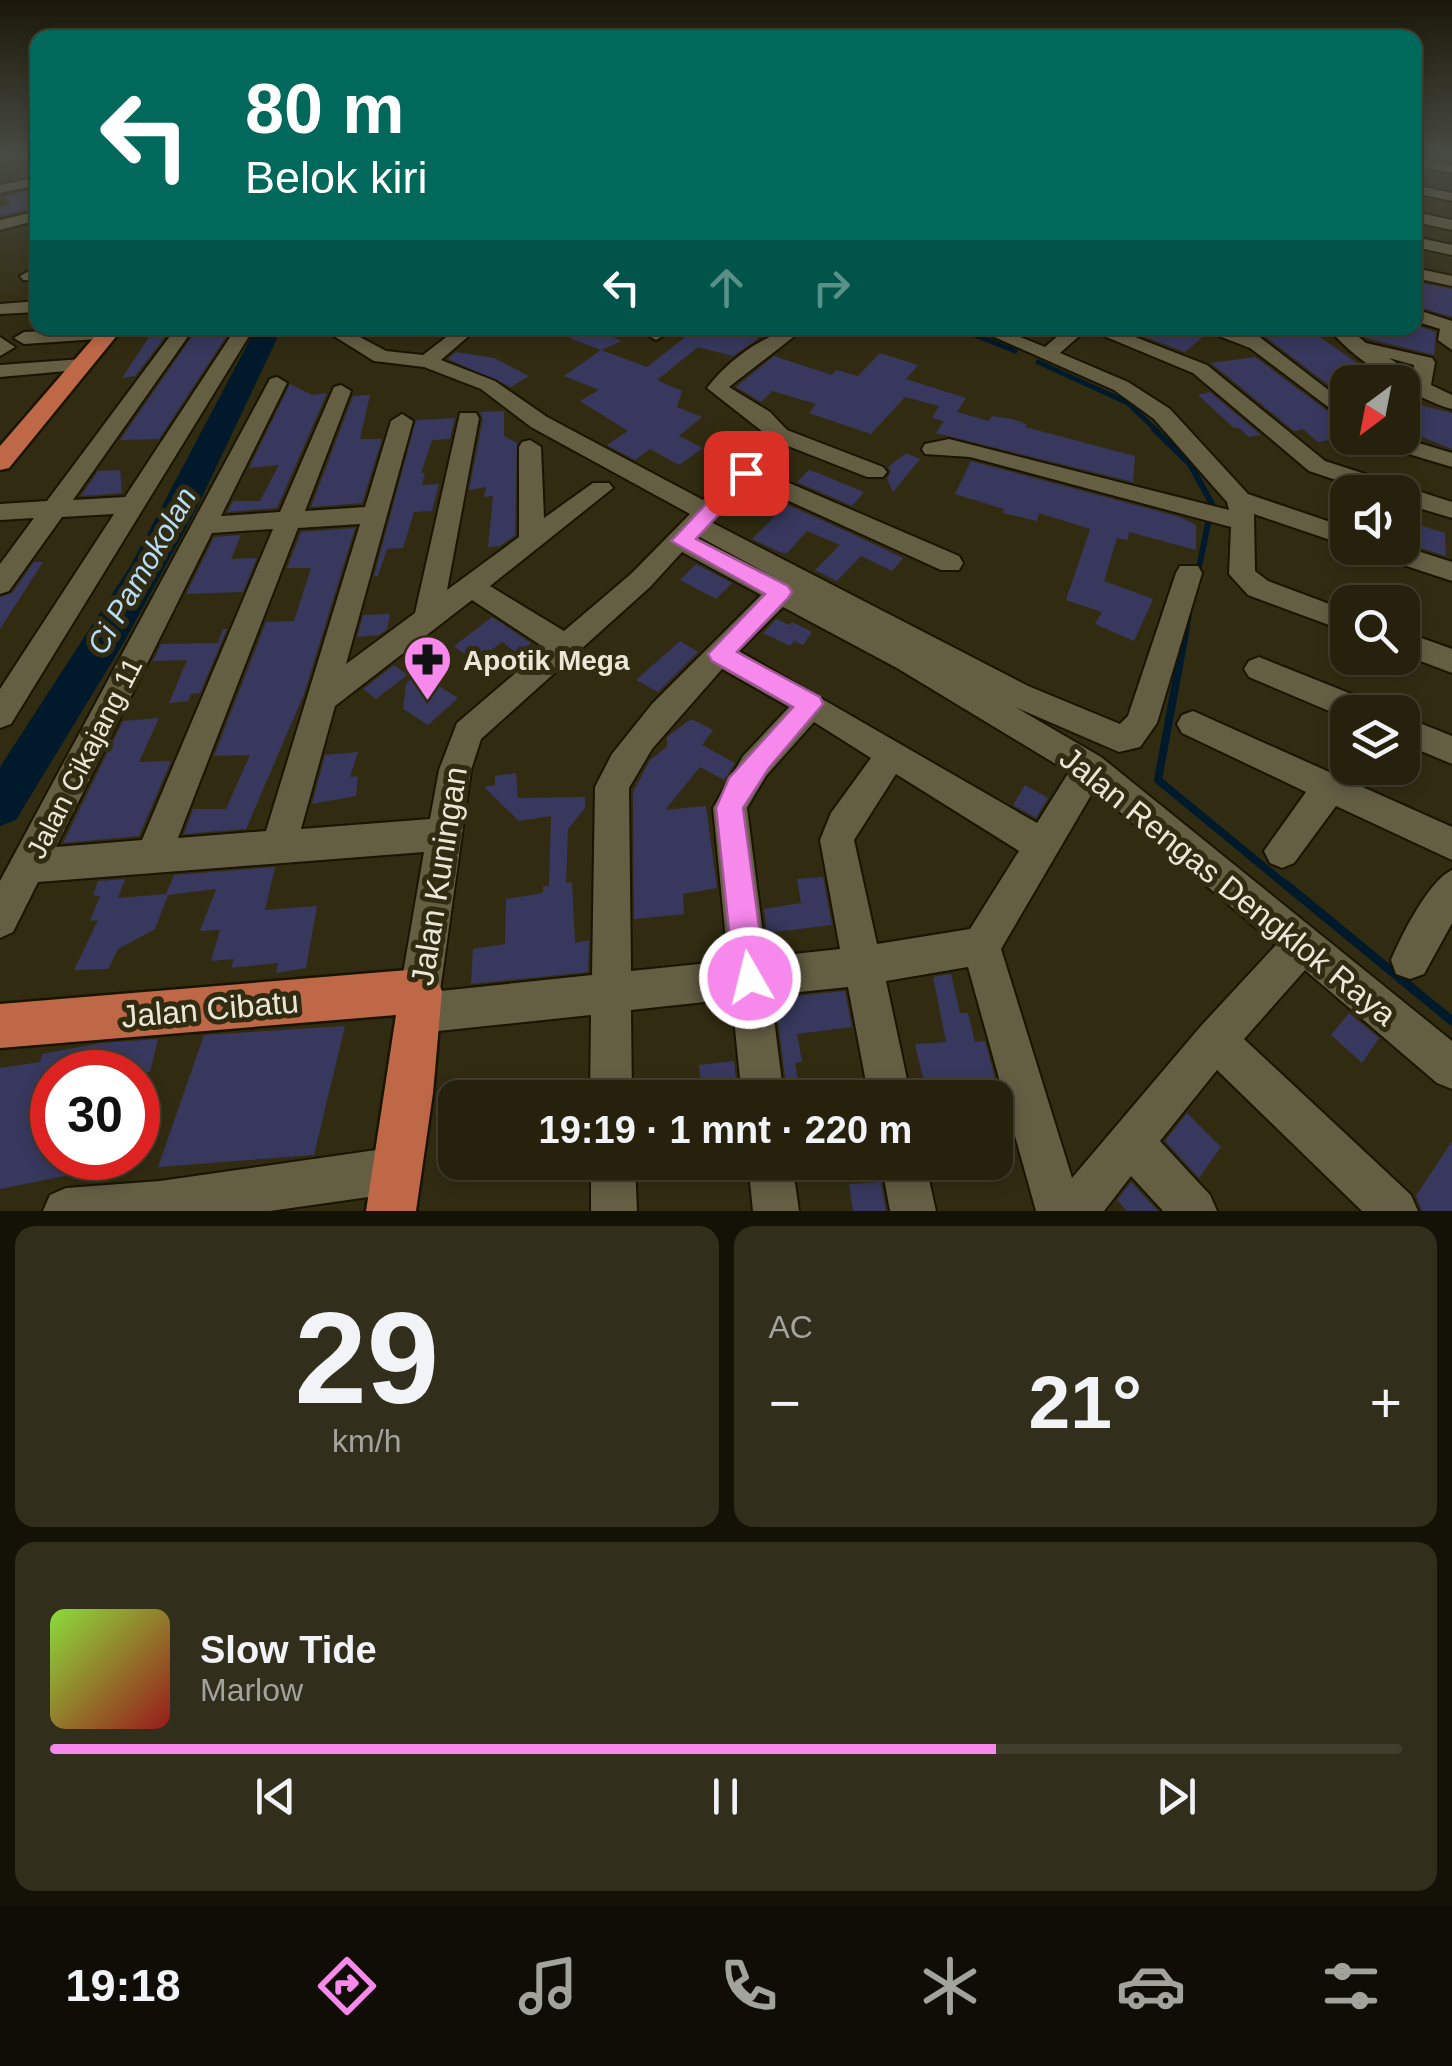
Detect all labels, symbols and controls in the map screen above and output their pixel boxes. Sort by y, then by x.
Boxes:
icon: left [80,70,210,200]
text: 80 m [245,70,405,148]
text: Belok kiri [245,152,428,203]
icon: left [594,260,649,315]
icon: ahead [699,260,754,315]
icon: right [804,260,859,315]
north arrow [1330,365,1420,455]
map controls [1330,365,1420,785]
pin [704,431,789,516]
icon: arrive [719,446,774,501]
button: sound [1330,475,1420,565]
water label: Ci Pamokolan [81,482,203,660]
button: search [1330,585,1420,675]
pharmacy icon: Apotik Mega [402,634,454,702]
place label: Apotik Mega [463,645,630,676]
street label: Jalan Cikajang 11 [21,653,148,864]
button: layers [1330,695,1420,785]
street label: Jalan Rengas Dengklok Raya [1053,739,1403,1033]
street label: Jalan Kuningan [404,764,474,988]
position arrow [698,926,802,1030]
street label: Jalan Cibatu [120,983,300,1035]
speed limit sign: 30 [30,1050,160,1180]
text: 19:19 · 1 mnt · 220 m [539,1109,912,1151]
text: 29 [294,1285,439,1431]
text: AC [769,1309,813,1345]
text: 21° [1029,1360,1142,1444]
text: − [769,1372,801,1434]
text: + [1370,1372,1402,1434]
text: km/h [332,1423,401,1459]
text: Slow Tide [200,1629,377,1671]
text: Marlow [200,1672,303,1708]
icon: previous [248,1769,303,1824]
icon: pause [698,1769,753,1824]
icon: next [1149,1769,1204,1824]
icon: directions [312,1951,382,2021]
icon: music [513,1951,583,2021]
icon: phone [714,1951,784,2021]
icon: climate [915,1951,985,2021]
icon: car [1116,1951,1186,2021]
icon: filters [1316,1951,1386,2021]
text: 19:18 [65,1960,181,2011]

